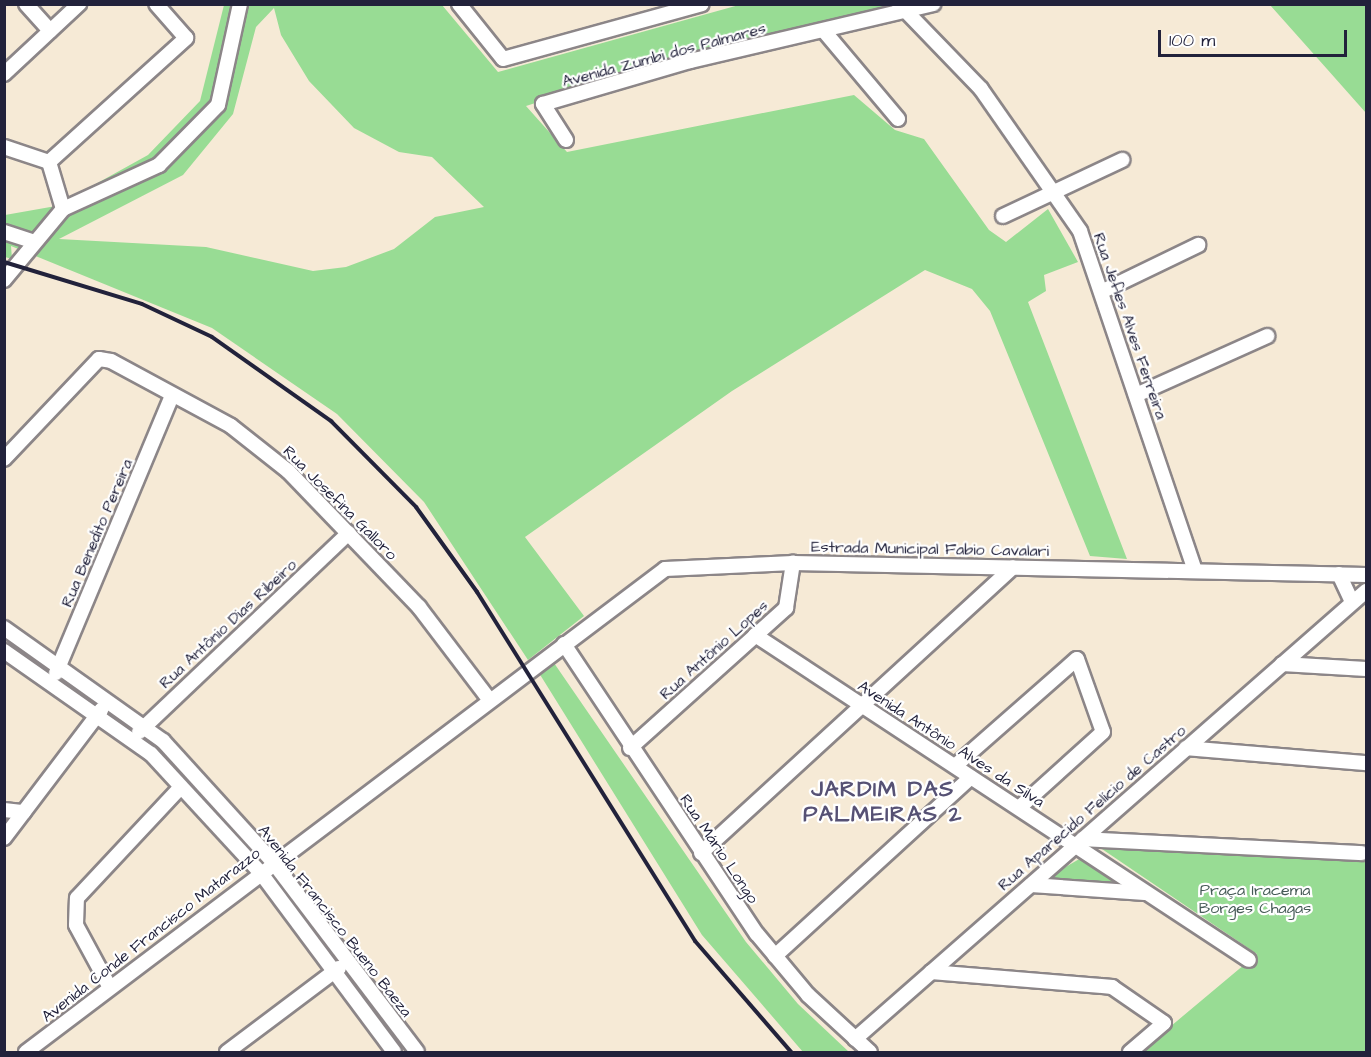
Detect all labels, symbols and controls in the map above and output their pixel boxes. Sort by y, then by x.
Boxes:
scale bar [1161,18,1350,56]
street label: Avenida Zumbi dos Palmares [560,19,768,91]
text: 100 m [1169,28,1215,53]
street label: Rua Jefles Alves Ferreira [1089,230,1171,422]
street label: Rua Josefina Galloro [279,442,401,564]
street label: Rua Benedito Pereira [57,456,137,610]
street label: Estrada Municipal Fabio Cavalari [811,537,1049,561]
street label: Rua Antônio Dias Ribeiro [155,555,301,693]
street label: Rua Antônio Lopes [656,596,772,704]
street label: Avenida Antônio Alves da Silva [854,676,1048,812]
street label: Rua Aparecido Felício de Castro [994,721,1190,895]
district label: JARDIM DAS PALMEIRAS 2 [803,776,963,828]
street label: Rua Mário Longo [675,791,763,907]
street label: Avenida Francisco Bueno Baeza [254,821,416,1021]
street label: Avenida Conde Francisco Matarazzo [38,844,264,1026]
park label: Praça Iracema Borges Chagas [1199,880,1311,918]

